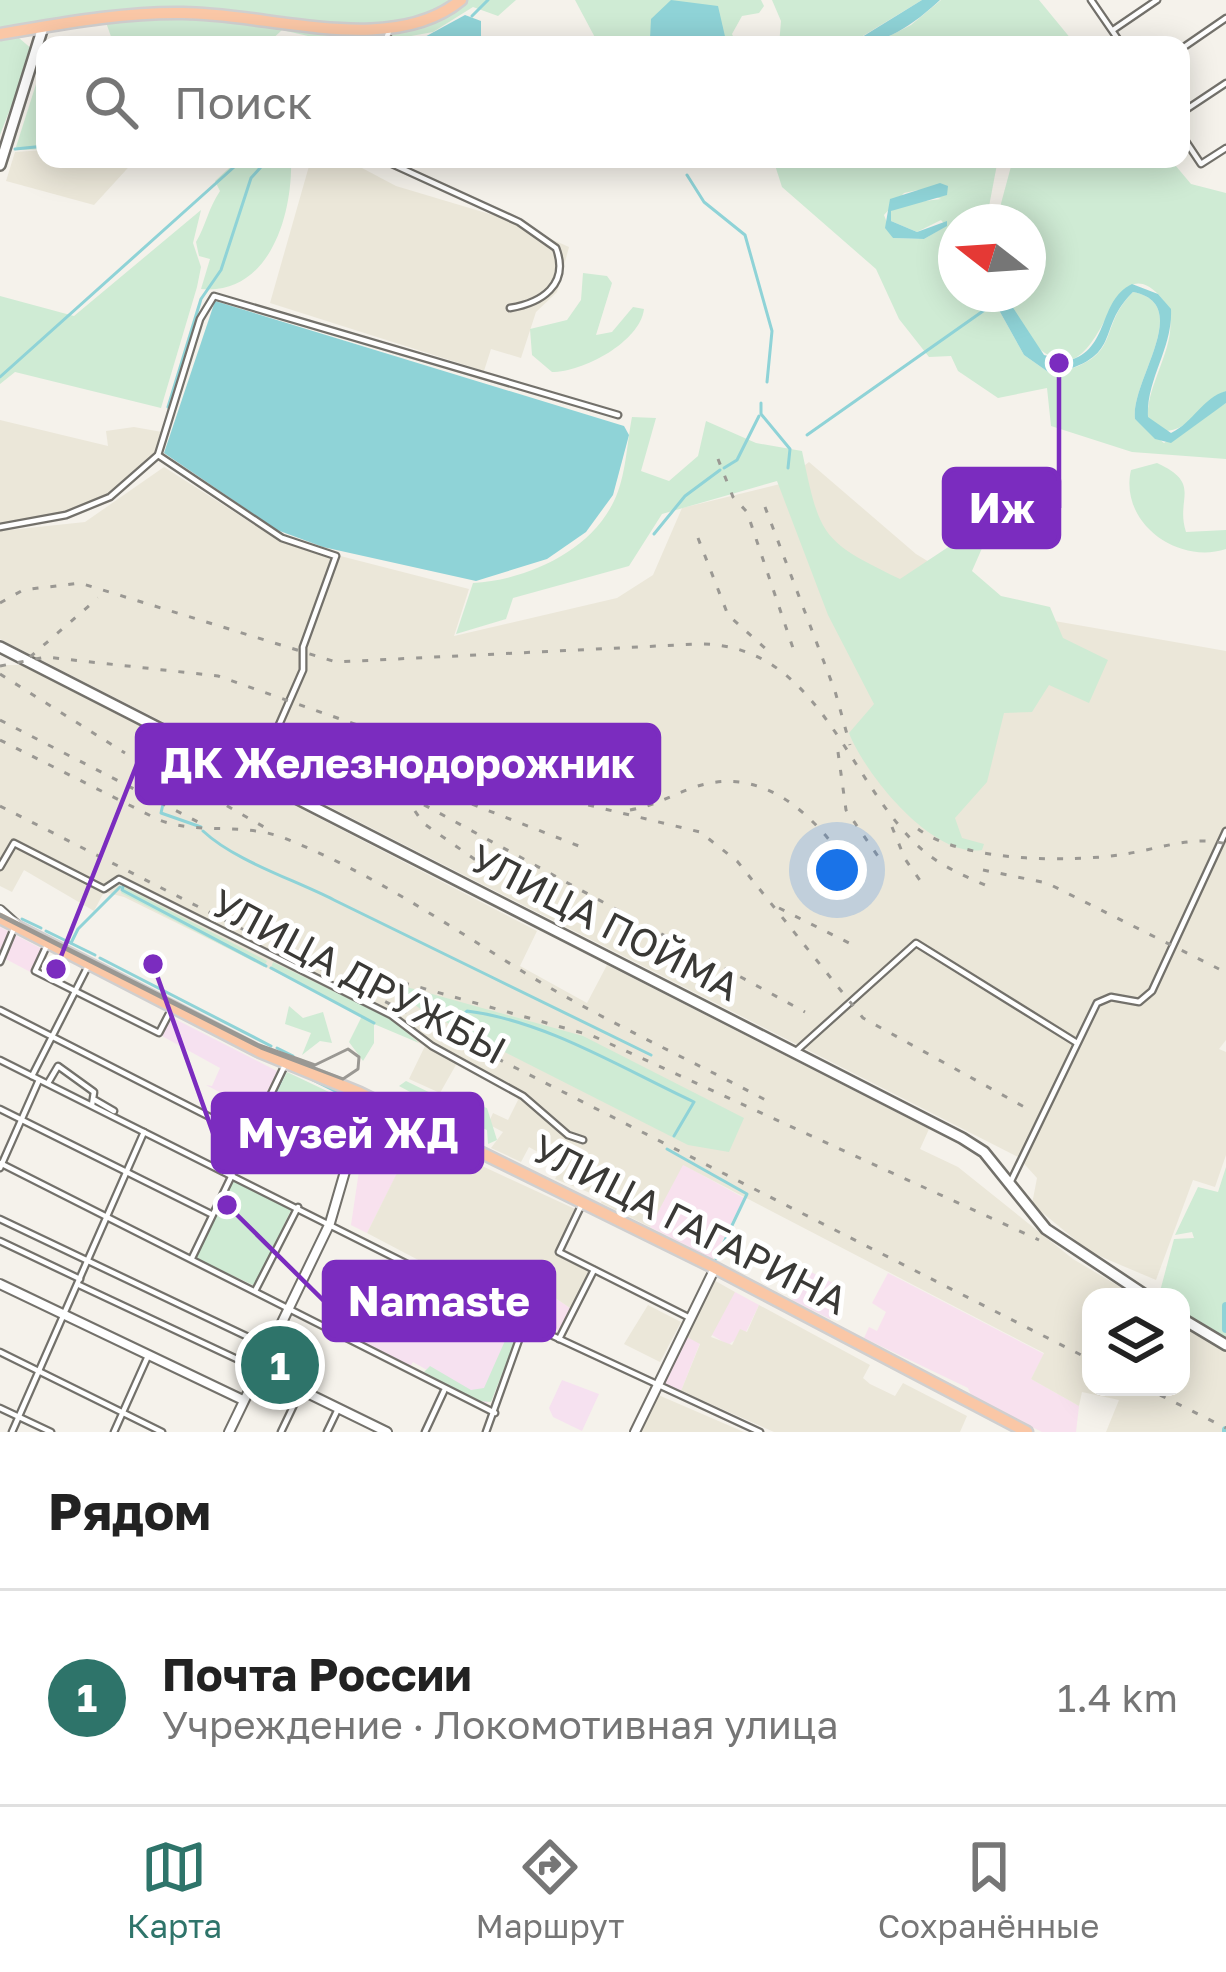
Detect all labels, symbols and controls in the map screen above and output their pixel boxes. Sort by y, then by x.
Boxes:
search box [36,36,1190,168]
icon: search [78,69,144,135]
text: Поиск [174,75,313,129]
north arrow [938,204,1046,312]
callout: Иж [944,469,1059,547]
text: Иж [969,482,1036,532]
callout: ДК Железнодорожник [137,725,659,803]
text: ДК Железнодорожник [161,737,635,787]
street label: УЛИЦА ПОЙМА [463,834,747,1010]
your location [807,840,867,900]
street label: УЛИЦА ДРУЖБЫ [204,879,514,1073]
callout: Музей ЖД [213,1094,482,1172]
text: Музей ЖД [238,1107,458,1157]
street label: УЛИЦА ГАГАРИНА [525,1124,855,1324]
callout: Namaste [324,1262,554,1340]
text: Namaste [348,1275,530,1325]
map controls [1082,1288,1190,1396]
button: layers [1082,1288,1190,1396]
pin: 1 [241,1320,319,1410]
text: Рядом [48,1480,211,1541]
text: Почта России [162,1647,472,1701]
text: 1 [77,1674,97,1721]
text: 1.4 km [1057,1674,1178,1721]
text: Учреждение · Локомотивная улица [162,1701,838,1748]
tab: Карта [127,1834,222,1945]
tab: Маршрут [476,1834,625,1945]
tab: Сохранённые [878,1834,1099,1945]

